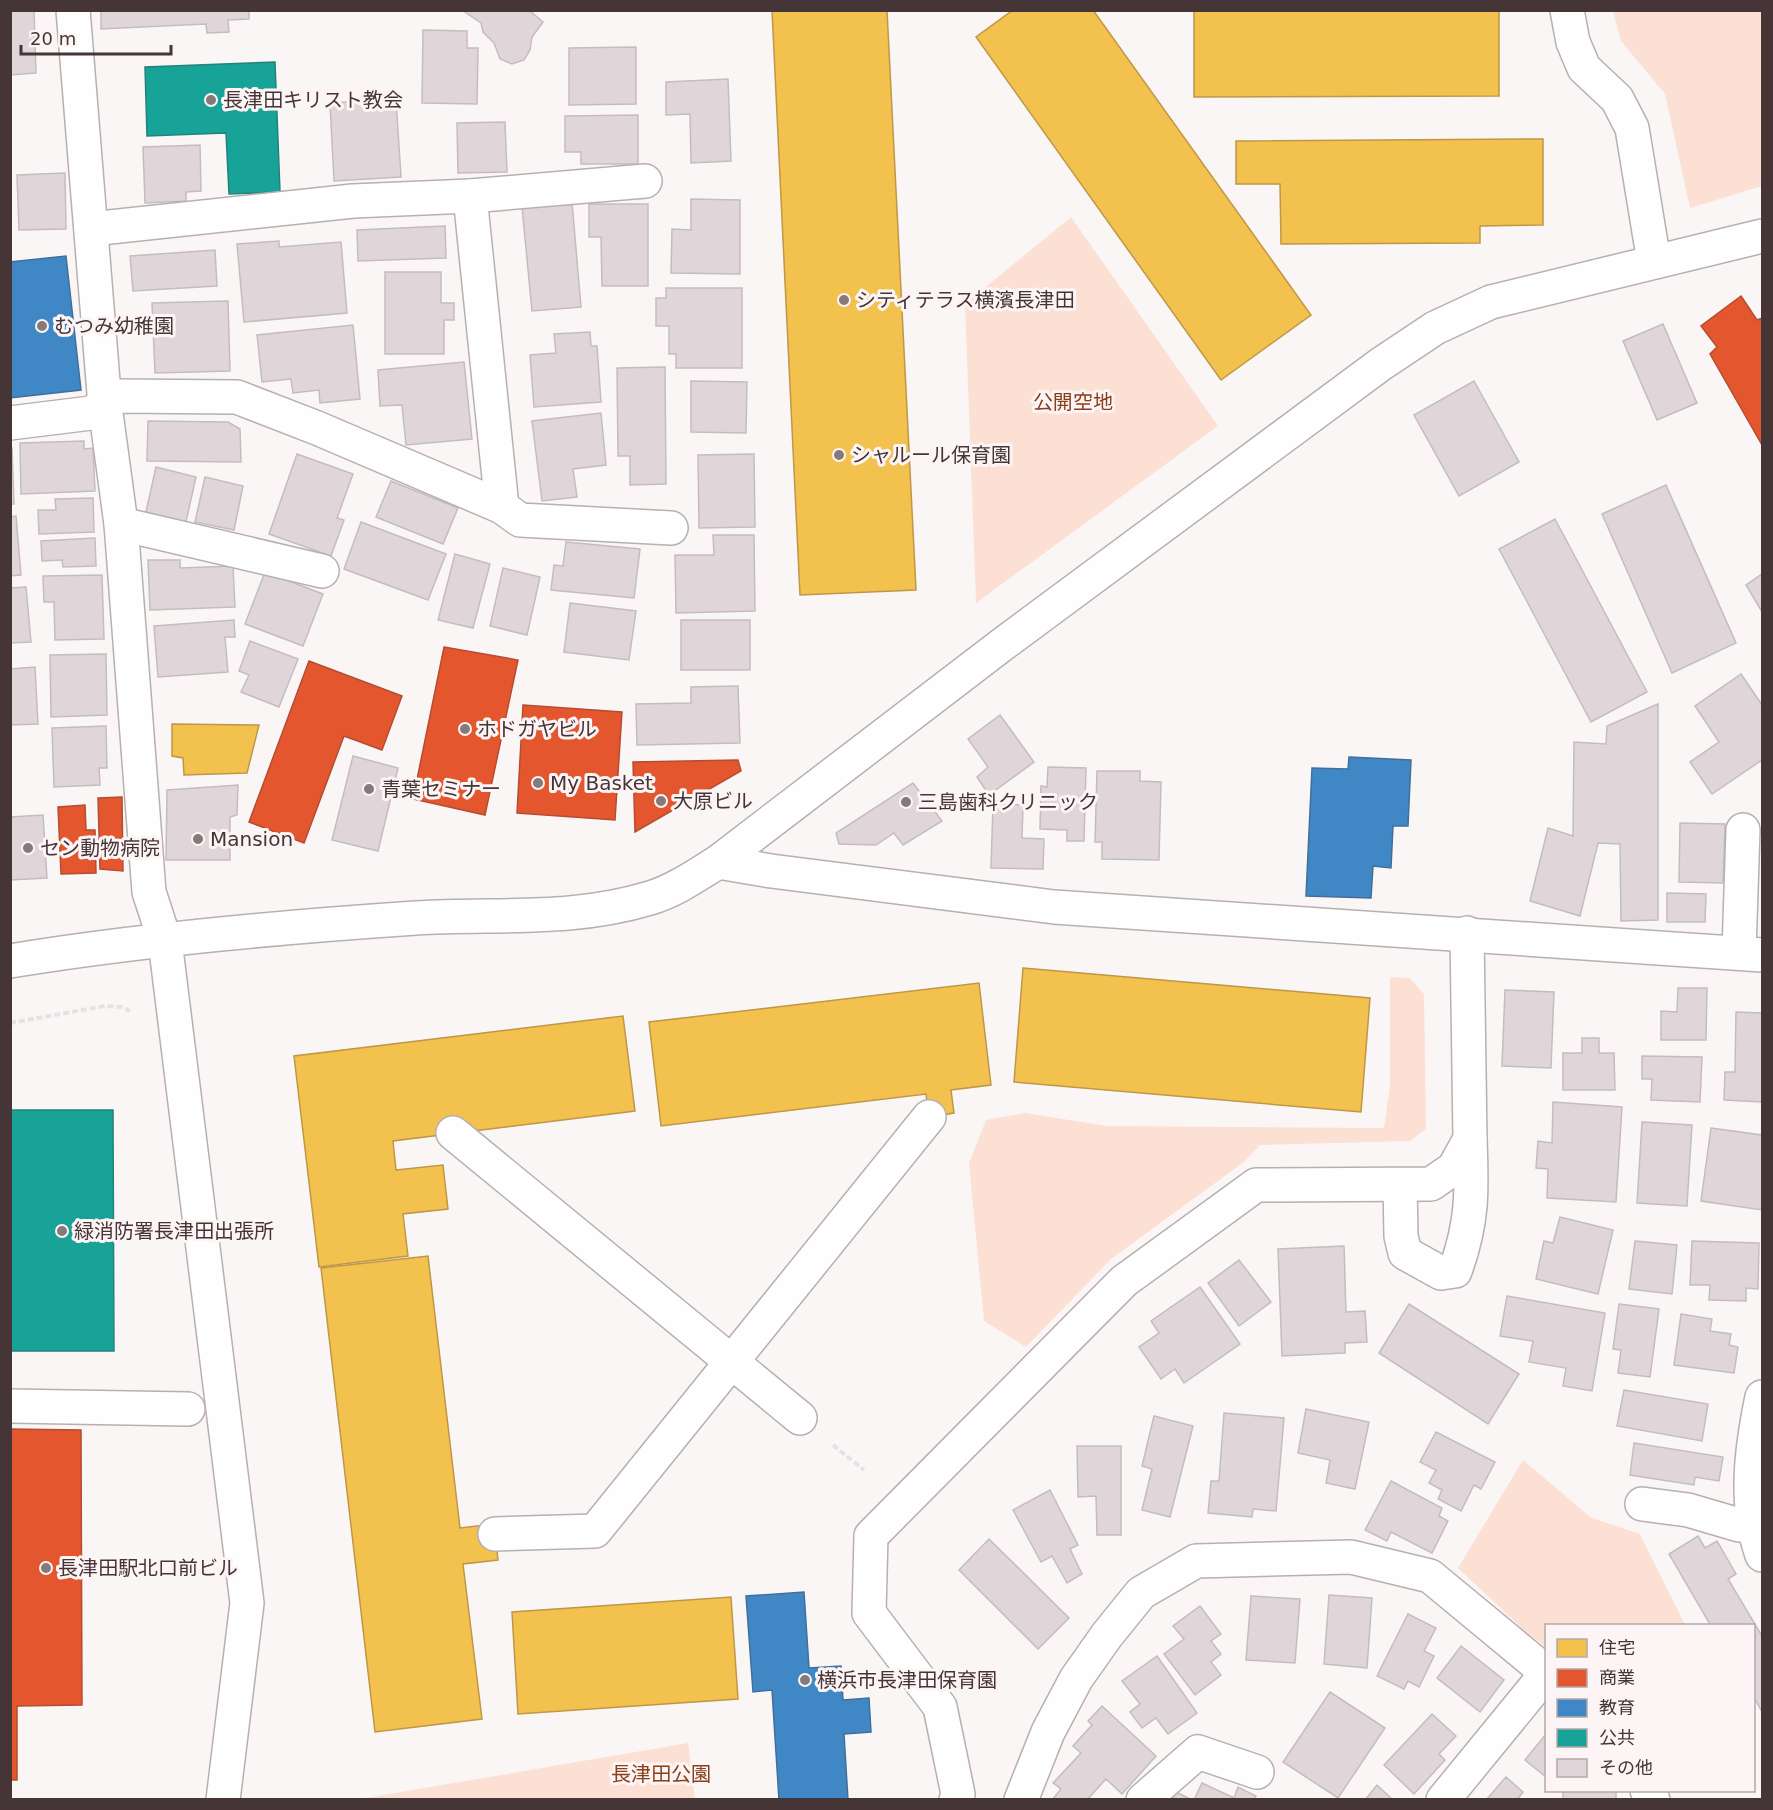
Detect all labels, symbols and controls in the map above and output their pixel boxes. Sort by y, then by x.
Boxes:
scale bar [21,18,171,56]
text: 20 m [30,28,76,49]
place label: 長津田キリスト教会 [223,88,403,112]
marker: 長津田キリスト教会 [204,93,218,107]
place label: シティテラス横濱長津田 [856,288,1074,312]
marker: シティテラス横濱長津田 [837,293,851,307]
place label: むつみ幼稚園 [54,314,174,338]
marker: むつみ幼稚園 [35,319,49,333]
park label: 公開空地 [1033,390,1113,414]
place label: シャルール保育園 [851,443,1011,467]
marker: シャルール保育園 [832,448,846,462]
place label: ホドガヤビル [477,717,597,741]
marker: ホドガヤビル [458,722,472,736]
place label: My Basket [550,771,653,795]
marker: My Basket [531,776,545,790]
place label: 青葉セミナー [381,777,501,801]
marker: 青葉セミナー [362,782,376,796]
place label: 大原ビル [673,789,753,813]
place label: 三島歯科クリニック [918,790,1098,814]
marker: 大原ビル [654,794,668,808]
marker: 三島歯科クリニック [899,795,913,809]
place label: Mansion [210,827,293,851]
marker: Mansion [191,832,205,846]
place label: セン動物病院 [40,836,160,860]
marker: セン動物病院 [21,841,35,855]
place label: 緑消防署長津田出張所 [74,1219,274,1243]
marker: 緑消防署長津田出張所 [55,1224,69,1238]
place label: 長津田駅北口前ビル [58,1556,238,1580]
marker: 長津田駅北口前ビル [39,1561,53,1575]
legend [1545,1624,1755,1792]
text: 住宅 [1599,1637,1635,1658]
text: 商業 [1599,1667,1635,1688]
place label: 横浜市長津田保育園 [817,1668,997,1692]
marker: 横浜市長津田保育園 [798,1673,812,1687]
text: 教育 [1599,1697,1635,1718]
text: 公共 [1599,1727,1635,1748]
text: その他 [1599,1757,1653,1778]
park label: 長津田公園 [611,1762,711,1786]

